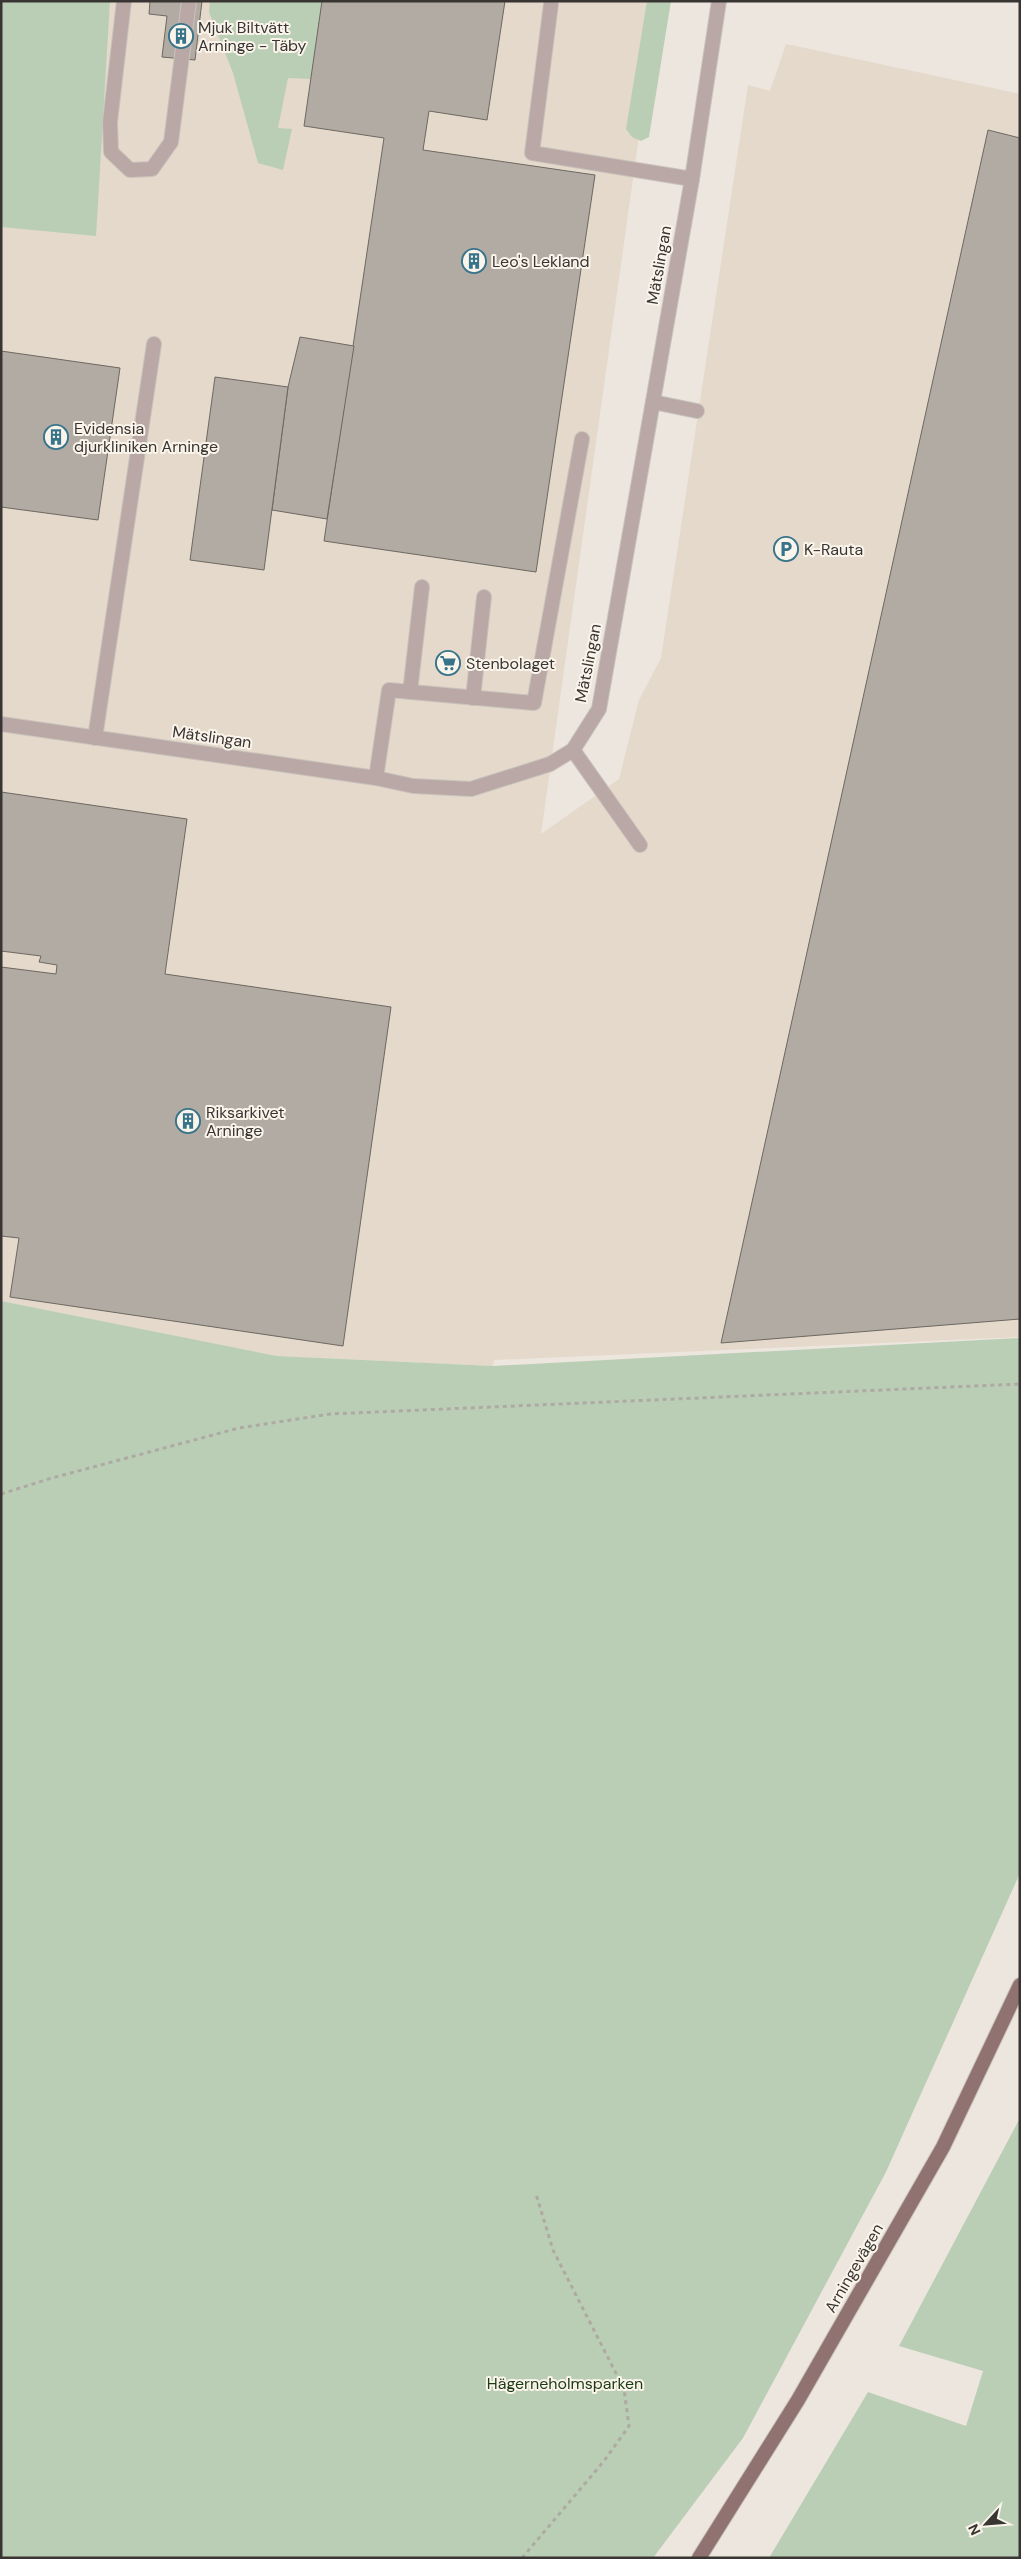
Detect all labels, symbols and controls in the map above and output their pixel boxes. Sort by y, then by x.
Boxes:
place label: Mjuk Biltvätt Arninge - Täby [198,17,306,56]
building icon: Mjuk Biltvätt Arninge - Täby [168,23,194,49]
street label: Mätslingan [642,224,676,306]
building icon: Leo's Lekland [461,248,487,274]
place label: Leo's Lekland [492,251,590,272]
place label: Evidensia djurkliniken Arninge [74,418,218,457]
building icon: Evidensia djurkliniken Arninge [43,424,69,450]
parking icon: K-Rauta [773,536,799,562]
place label: K-Rauta [804,539,863,560]
street label: Mätslingan [570,622,606,704]
supermarket icon: Stenbolaget [435,650,461,676]
place label: Stenbolaget [466,653,555,674]
street label: Mätslingan [171,721,253,753]
place label: Riksarkivet Arninge [206,1102,285,1141]
building icon: Riksarkivet Arninge [175,1108,201,1134]
street label: Arningevägen [820,2220,888,2316]
park label: Hägerneholmsparken [487,2373,643,2394]
north arrow [961,2499,1011,2549]
text: N [964,2521,985,2538]

